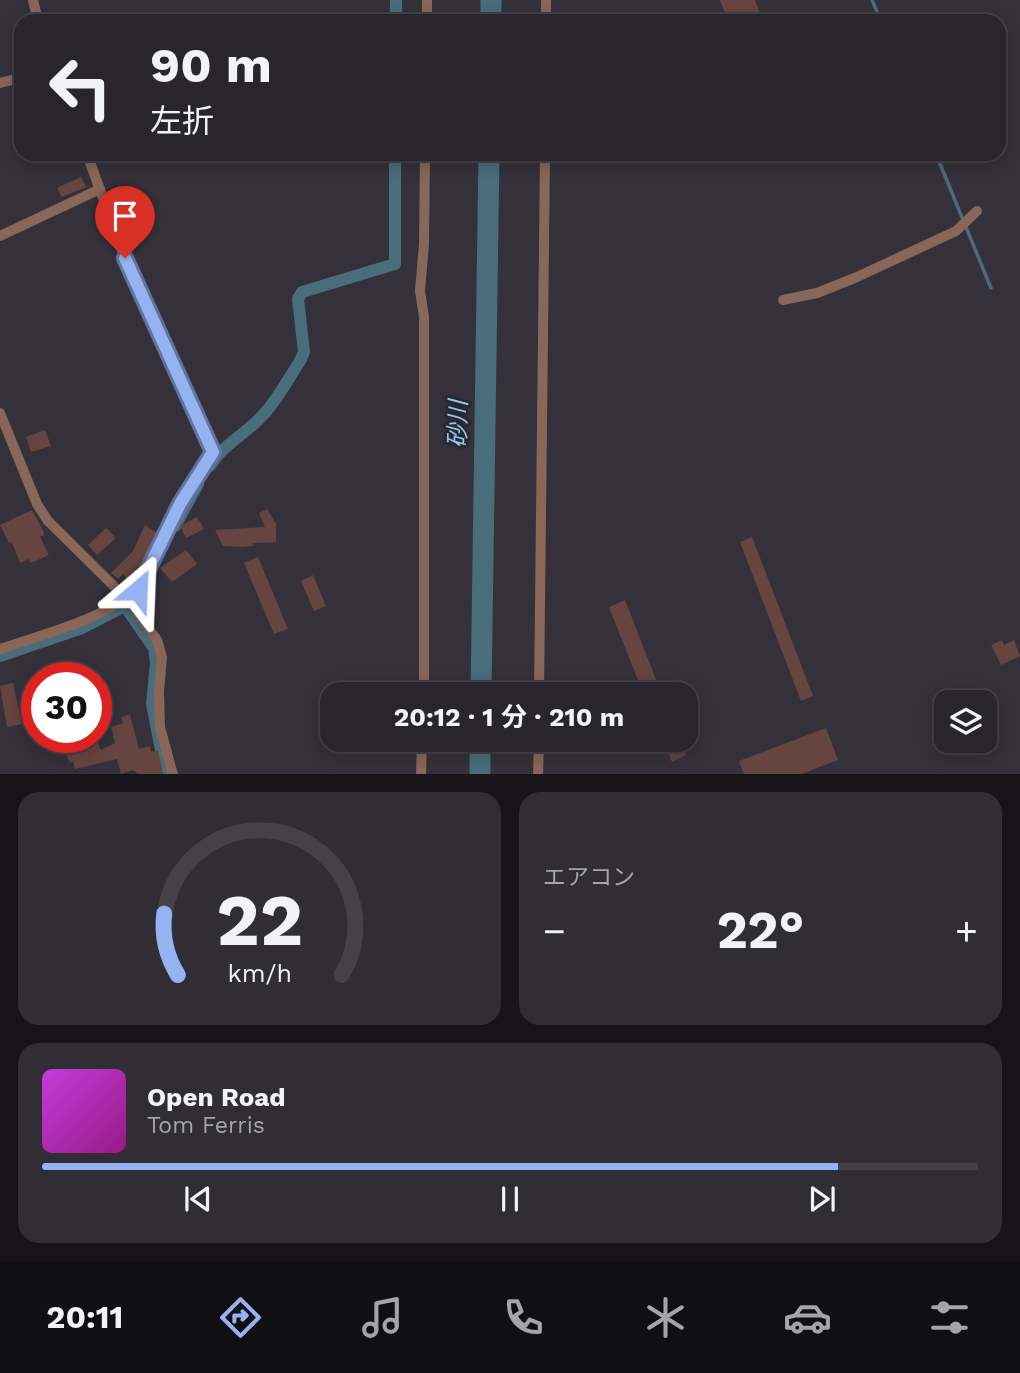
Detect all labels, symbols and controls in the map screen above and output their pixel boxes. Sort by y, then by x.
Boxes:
text: 90 m [150,36,272,94]
icon: left [35,42,126,133]
text: 左折 [150,102,214,140]
pin [95,186,155,258]
icon: arrive [106,197,144,235]
water label: 砂川 [444,397,472,448]
position arrow [101,553,175,627]
speed limit sign: 30 [21,662,112,753]
map controls [934,690,997,753]
button: layers [934,690,997,753]
text: 20:12 · 1 分 · 210 m [394,702,624,732]
text: エアコン [543,864,635,891]
text: 22 [216,877,303,963]
text: 22° [717,900,804,961]
text: − [543,909,566,953]
text: + [955,909,978,953]
text: km/h [227,958,292,987]
text: Open Road [147,1082,285,1112]
text: Tom Ferris [147,1112,265,1139]
icon: previous [179,1180,217,1218]
icon: pause [491,1180,529,1218]
icon: next [803,1180,841,1218]
icon: directions [216,1293,265,1342]
icon: music [358,1293,407,1342]
icon: phone [499,1293,548,1342]
icon: climate [641,1293,690,1342]
icon: car [783,1293,832,1342]
icon: filters [925,1293,974,1342]
text: 20:11 [46,1298,123,1336]

